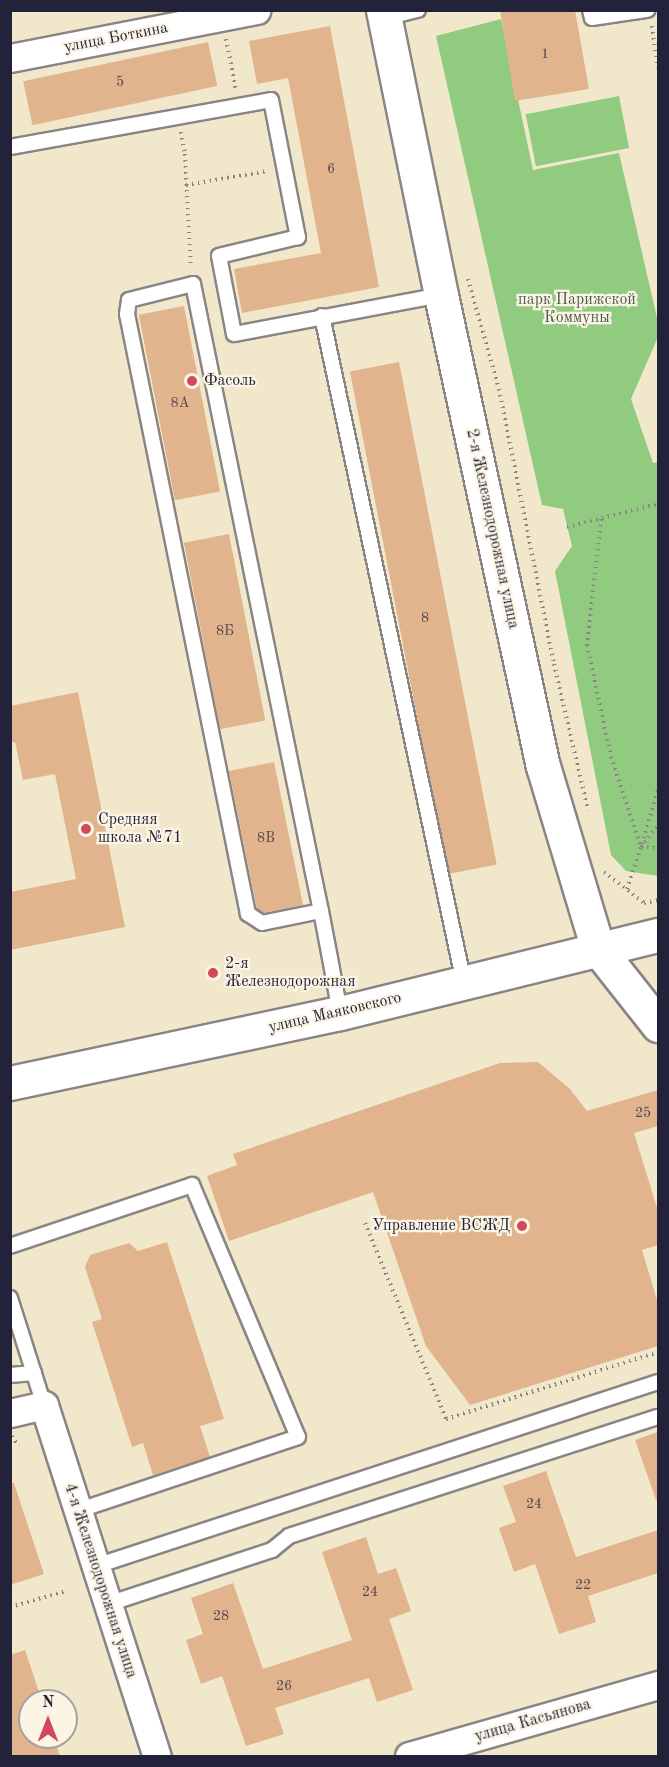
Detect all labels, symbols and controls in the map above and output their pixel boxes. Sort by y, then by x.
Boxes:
street label: улица Боткина [62,19,170,57]
house number: 1 [541,46,549,62]
house number: 5 [116,74,124,90]
house number: 6 [327,161,335,177]
park label: парк Парижской Коммуны [518,290,636,328]
place label: Фасоль [204,371,256,391]
marker: Фасоль [185,374,199,388]
house number: 8А [171,395,189,411]
street label: 2-я Железнодорожная улица [461,427,523,631]
house number: 8 [421,610,429,626]
house number: 8Б [216,623,234,639]
place label: Средняя школа №71 [98,810,182,848]
marker: Средняя школа №71 [79,822,93,836]
house number: 8В [257,830,275,846]
place label: 2-я Железнодорожная [225,954,356,992]
marker: 2-я Железнодорожная [206,966,220,980]
street label: улица Маяковского [267,988,403,1038]
house number: 25 [635,1105,651,1121]
place label: Управление ВСЖД [372,1216,510,1236]
marker: Управление ВСЖД [515,1219,529,1233]
street label: 4-я Железнодорожная улица [59,1481,141,1681]
house number: 24 [526,1496,542,1512]
house number: 22 [575,1577,591,1593]
house number: 24 [362,1584,378,1600]
house number: 28 [213,1608,229,1624]
house number: 26 [276,1678,292,1694]
north arrow [18,1689,78,1749]
text: N [42,1695,54,1711]
street label: улица Касьянова [473,1695,593,1747]

